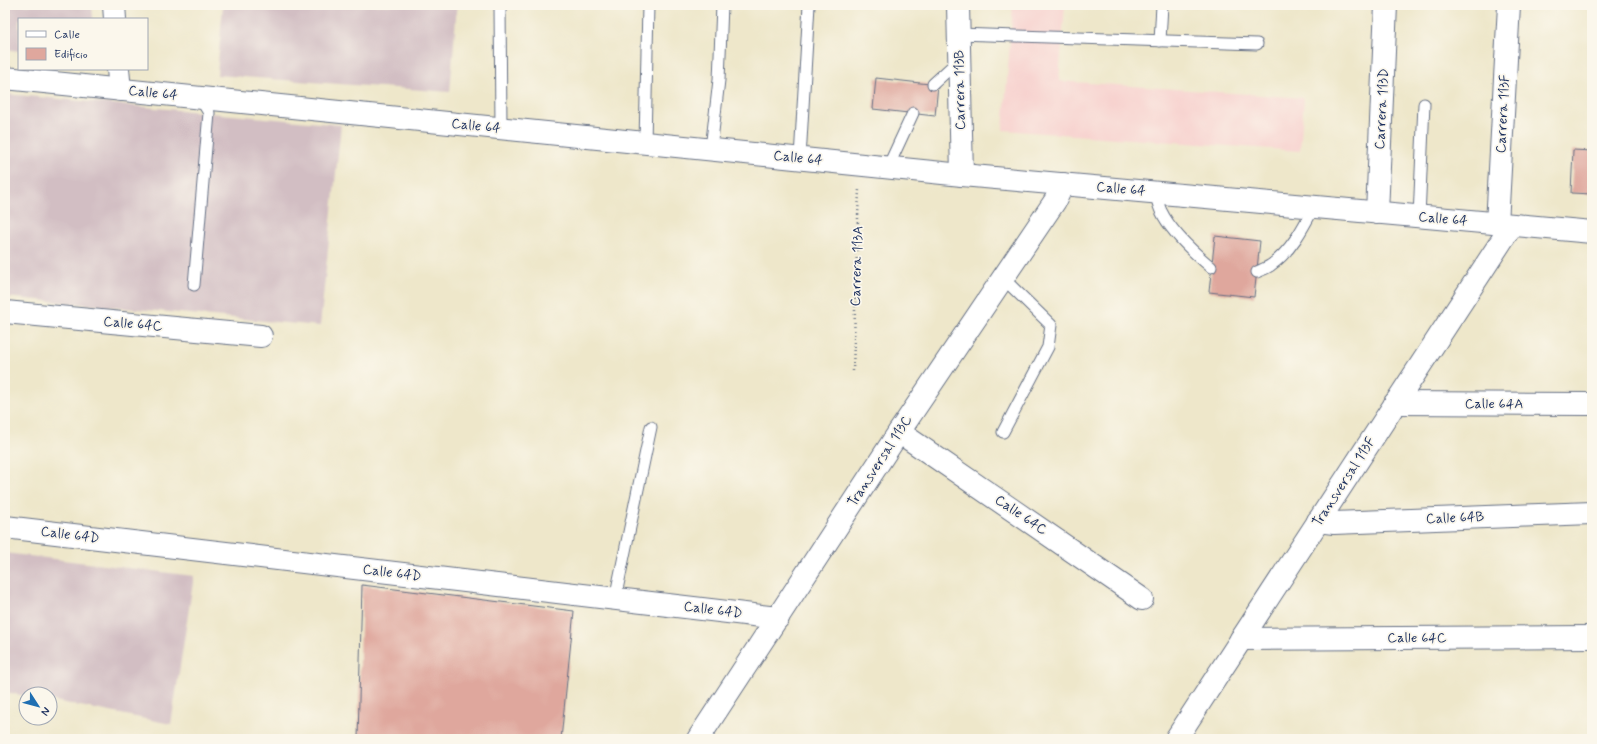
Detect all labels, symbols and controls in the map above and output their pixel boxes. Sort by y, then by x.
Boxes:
legend [18,18,148,70]
text: Calle [54,27,80,43]
text: Edificio [54,47,88,63]
street label: Carrera 113B [950,50,970,130]
street label: Carrera 113D [1371,68,1393,150]
street label: Carrera 113F [1492,74,1514,154]
street label: Calle 64 [127,81,179,105]
street label: Calle 64 [450,114,502,138]
street label: Calle 64 [772,146,824,170]
street label: Calle 64 [1096,178,1147,200]
street label: Calle 64 [1418,208,1469,230]
street label: Carrera 113A [847,225,867,307]
street label: Calle 64C [103,312,163,336]
street label: Calle 64A [1465,395,1523,413]
street label: Transversal 113C [844,412,916,510]
street label: Transversal 113F [1308,434,1380,530]
street label: Calle 64C [991,491,1051,539]
street label: Calle 64B [1425,508,1485,528]
street label: Calle 64D [40,522,100,548]
street label: Calle 64D [362,560,422,586]
street label: Calle 64D [683,597,743,623]
street label: Calle 64C [1387,629,1447,647]
north arrow [18,686,58,726]
text: N [37,704,53,718]

